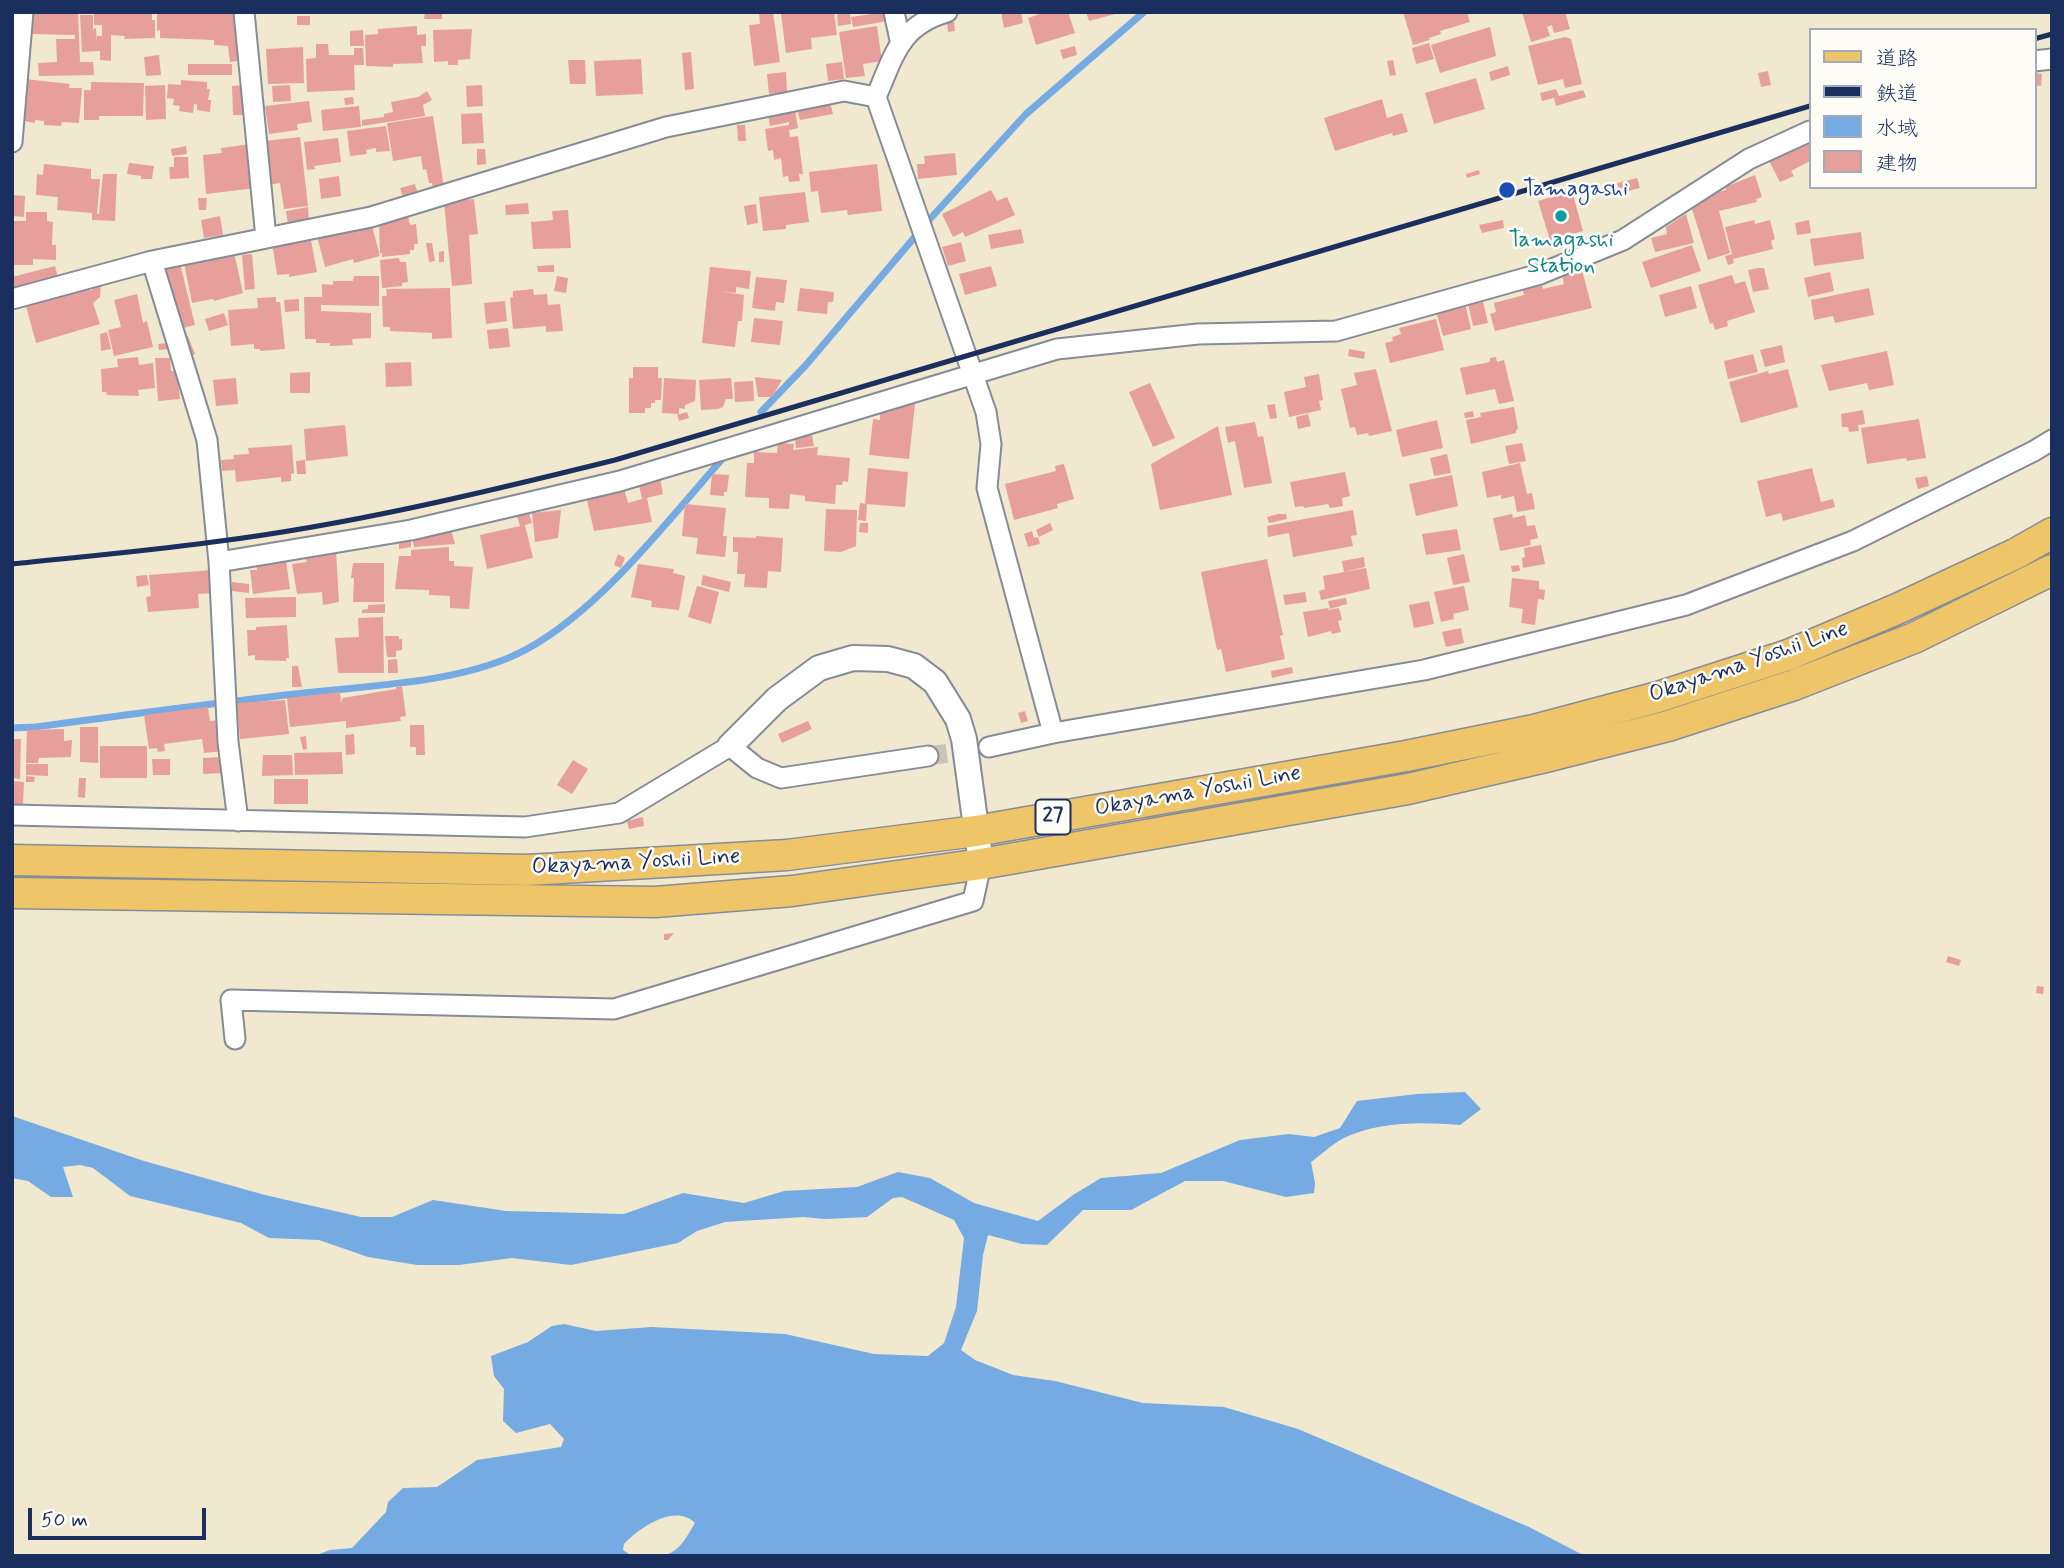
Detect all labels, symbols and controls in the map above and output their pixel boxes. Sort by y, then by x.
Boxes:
legend [1808,28,2036,189]
text: 道路 [1876,45,1918,73]
text: 鉄道 [1876,80,1918,108]
text: 水域 [1876,115,1918,143]
text: 建物 [1876,150,1918,178]
place label: Tamagashi [1523,176,1628,204]
marker: Tamagashi [1497,180,1517,200]
marker: Tamagashi Station [1553,208,1569,224]
place label: Tamagashi Station [1508,227,1614,281]
street label: Okayama Yoshii Line [1646,616,1852,710]
street label: Okayama Yoshii Line [1093,760,1303,824]
road number: 27 [1036,800,1070,834]
street label: Okayama Yoshii Line [531,844,741,882]
scale bar [32,1494,210,1538]
text: 50 m [41,1506,88,1534]

